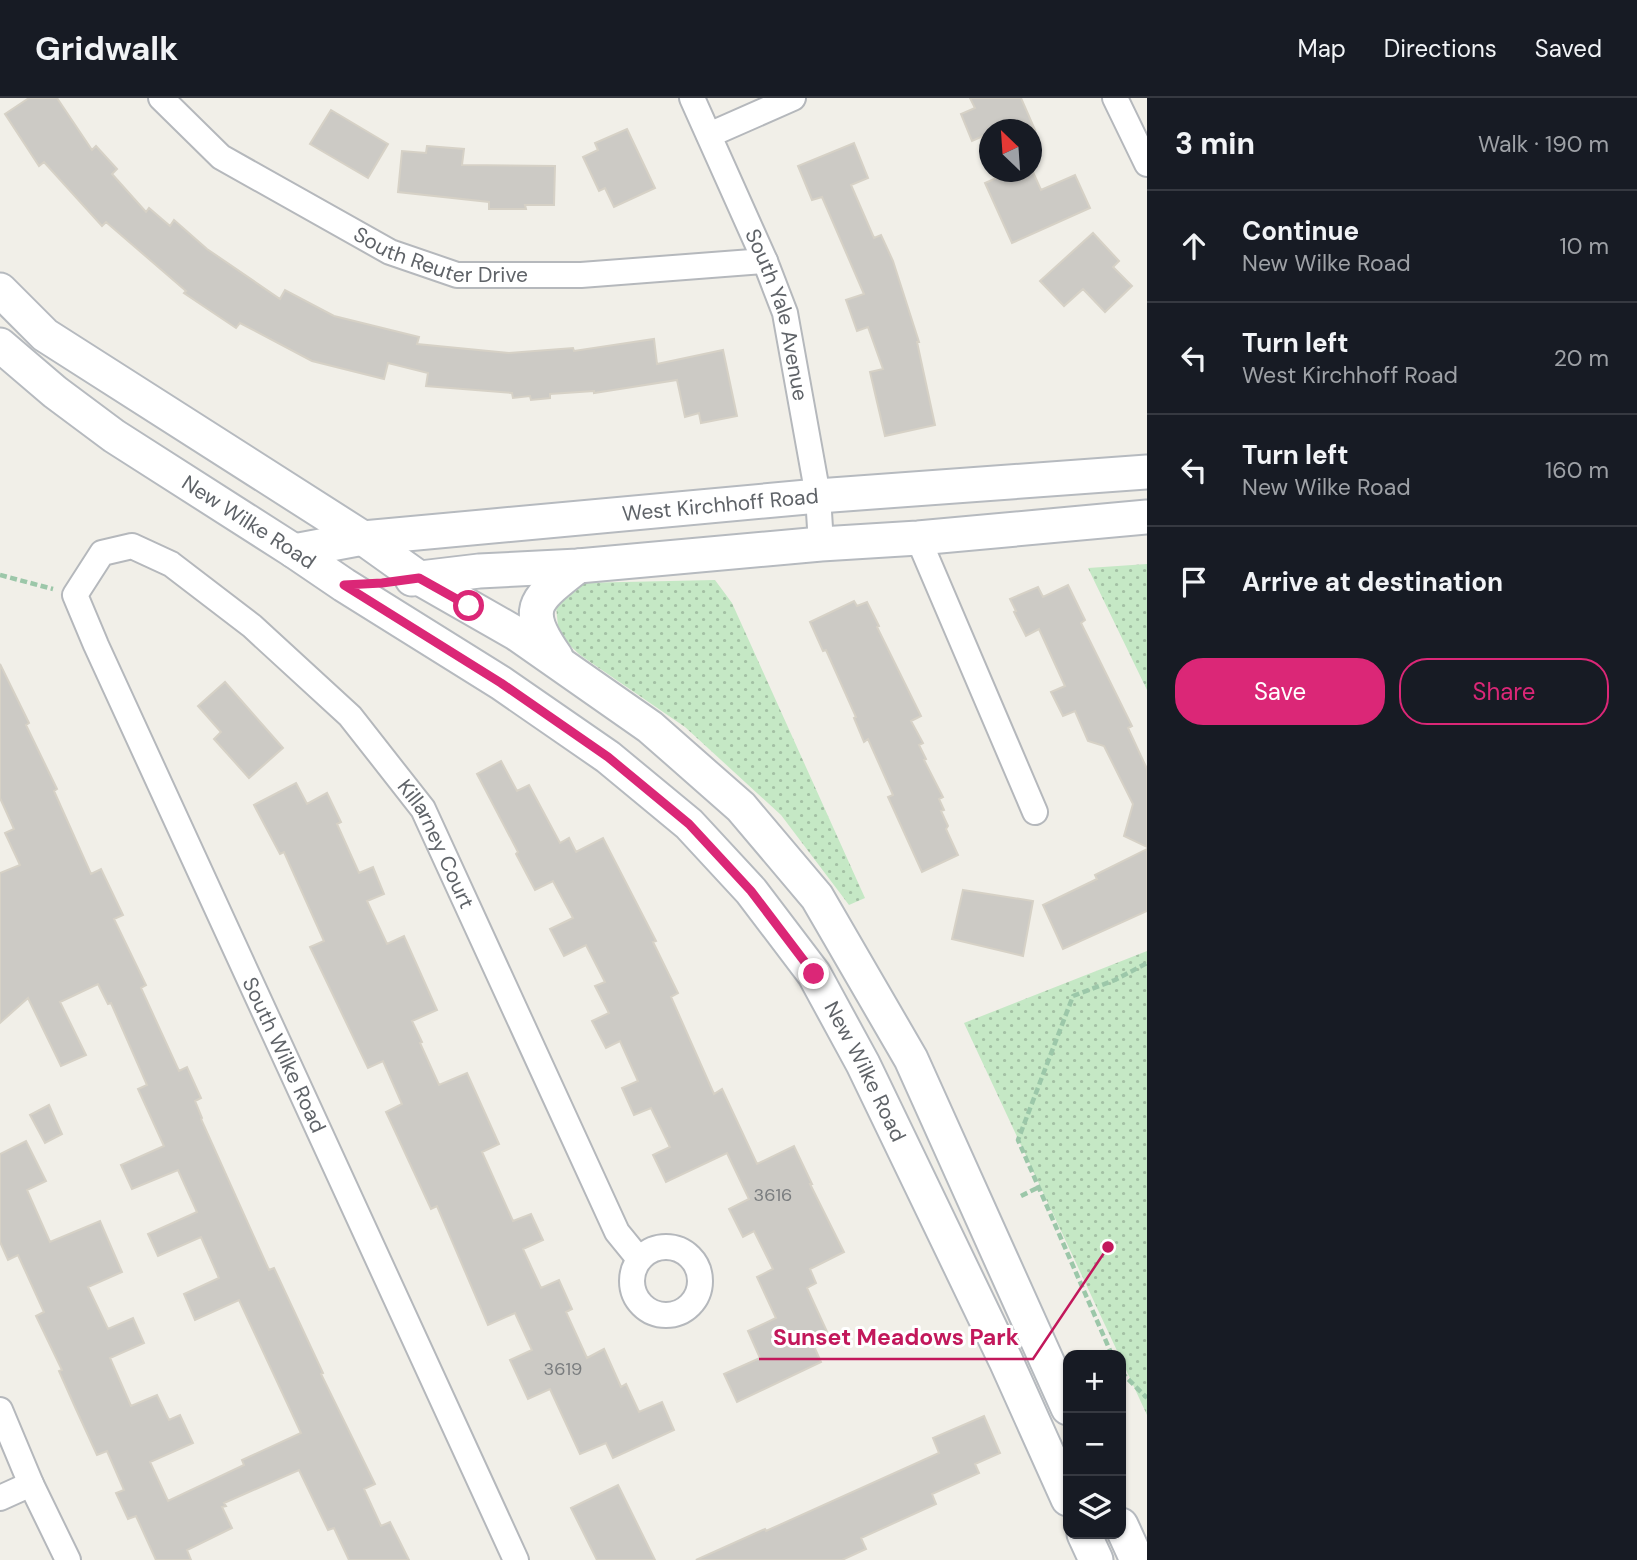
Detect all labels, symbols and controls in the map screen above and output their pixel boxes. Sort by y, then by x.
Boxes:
text: Gridwalk [35,27,178,70]
text: Map [1298,33,1346,64]
text: Directions [1384,33,1497,64]
text: Saved [1535,33,1602,64]
north arrow [979,119,1042,182]
text: 3 min [1175,124,1255,163]
text: Walk · 190 m [1478,129,1609,159]
text: Continue [1242,214,1359,248]
street label: South Reuter Drive [348,220,528,289]
street label: South Yale Avenue [738,224,815,403]
icon: ahead [1175,227,1213,265]
text: 10 m [1559,231,1609,261]
text: New Wilke Road [1242,248,1411,278]
text: Turn left [1242,326,1349,360]
icon: left [1175,339,1213,377]
text: 20 m [1554,343,1609,373]
text: West Kirchhoff Road [1242,360,1458,390]
text: Turn left [1242,438,1349,472]
icon: left [1175,451,1213,489]
text: 160 m [1545,455,1609,485]
street label: New Wilke Road [176,469,321,576]
text: New Wilke Road [1242,472,1411,502]
street label: West Kirchhoff Road [621,482,820,528]
icon: arrive [1175,563,1213,601]
text: Arrive at destination [1242,565,1503,599]
route start [453,590,484,621]
button: Save [1175,658,1385,725]
button: Share [1399,658,1609,725]
street label: Killarney Court [391,773,481,913]
route end [798,958,829,989]
street label: South Wilke Road [236,973,332,1137]
street label: New Wilke Road [818,996,912,1146]
house number: 3616 [754,1183,792,1207]
callout: Sunset Meadows Park [759,1315,1033,1359]
text: Sunset Meadows Park [773,1322,1019,1352]
map controls [1063,1350,1126,1539]
button: + [1063,1350,1126,1413]
house number: 3619 [544,1357,582,1381]
button: − [1063,1413,1126,1476]
button: layers [1063,1476,1126,1539]

